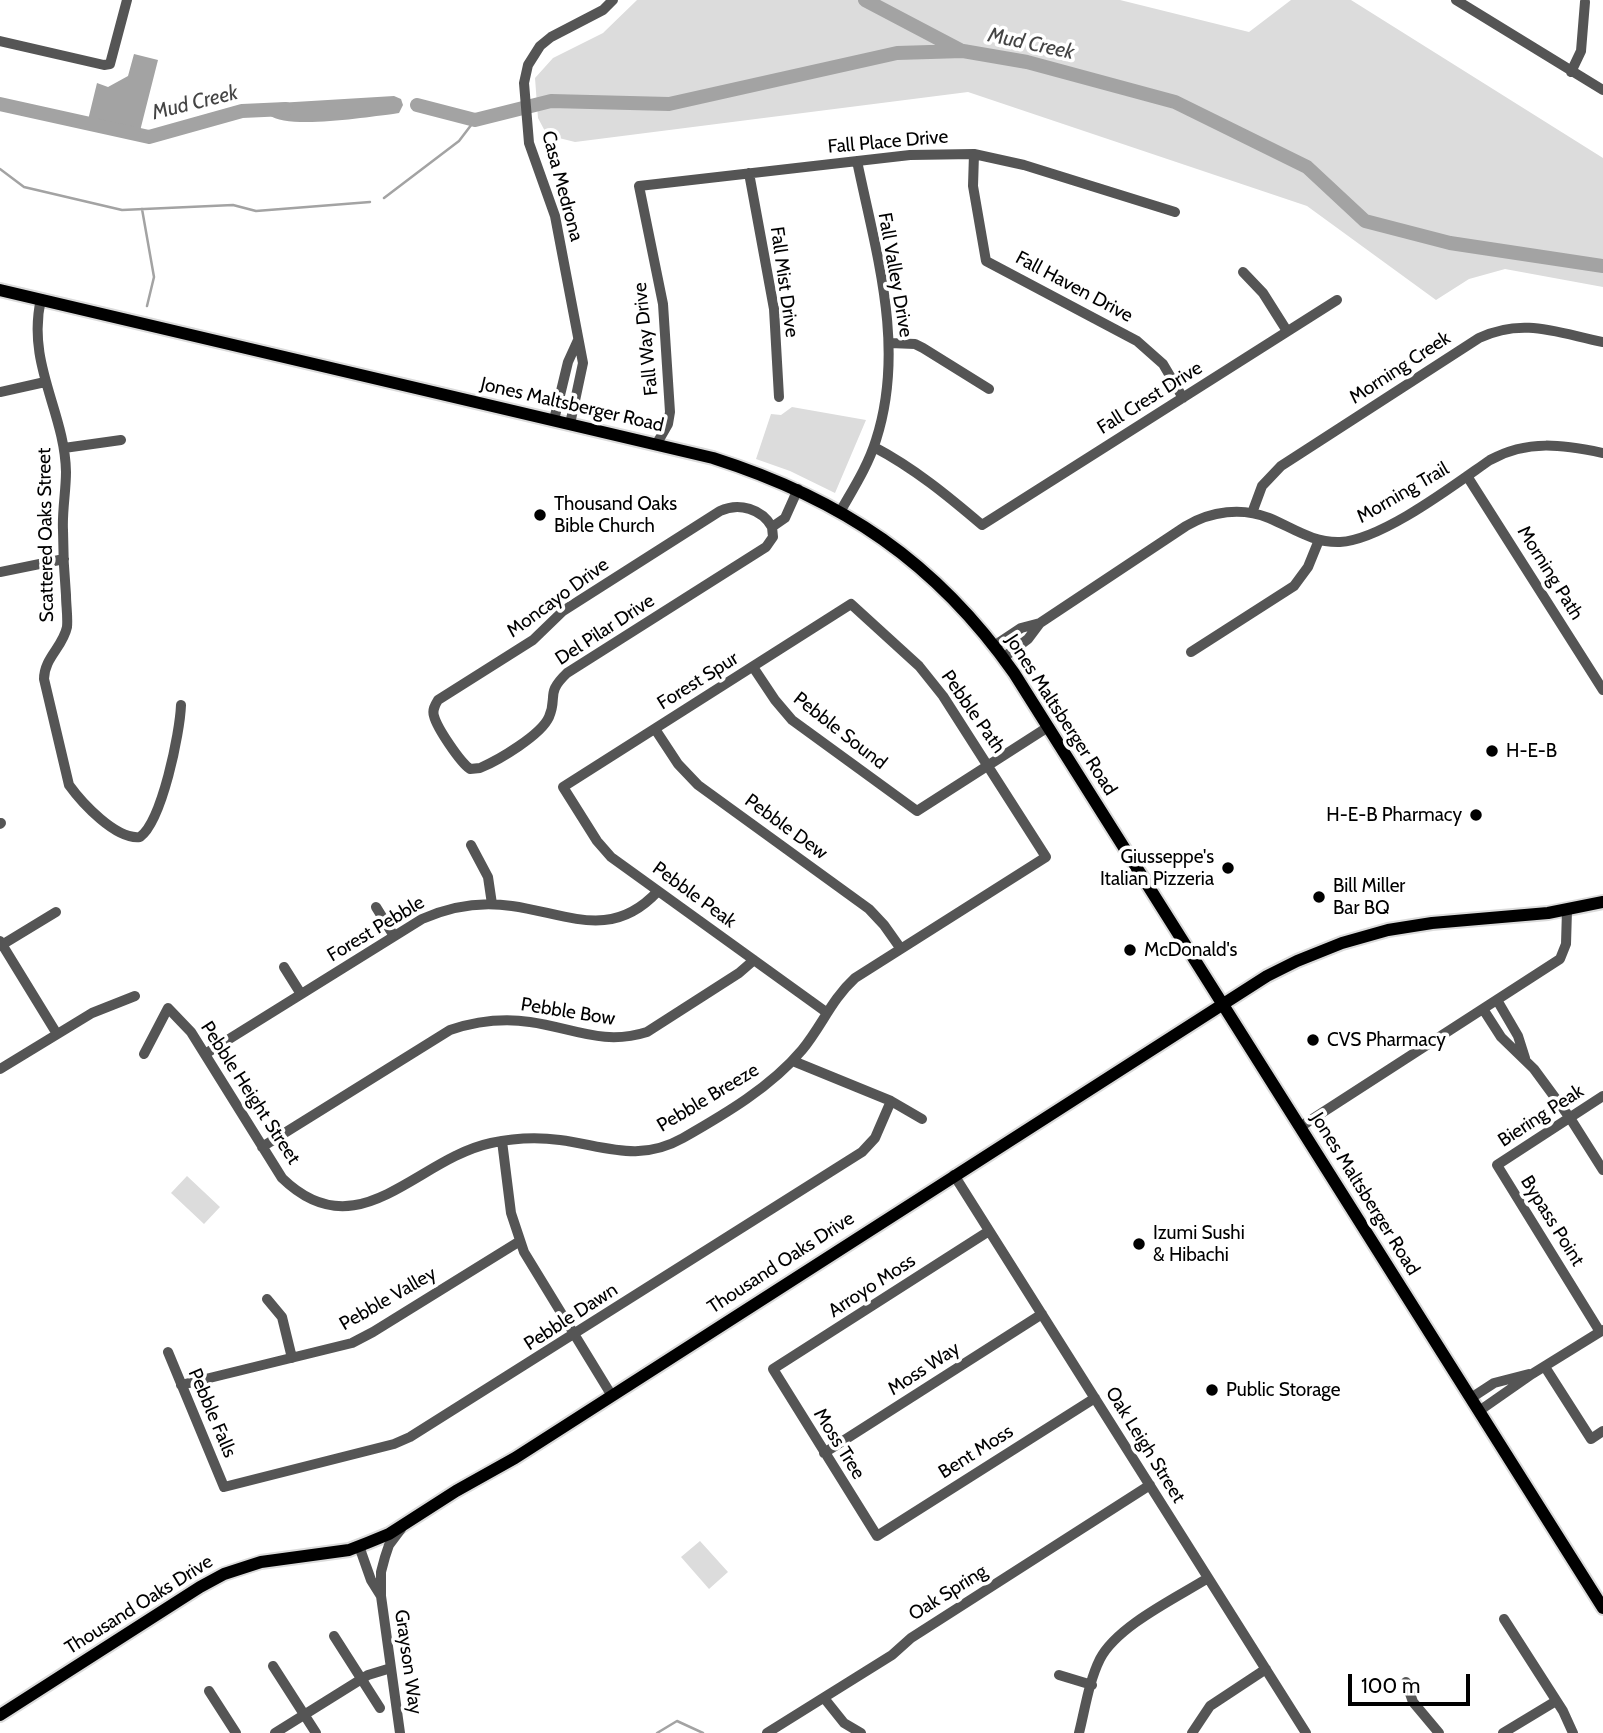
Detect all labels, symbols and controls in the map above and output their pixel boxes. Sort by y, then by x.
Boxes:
water label: Mud Creek [986,23,1076,65]
water label: Mud Creek [150,80,240,126]
street label: Fall Place Drive [827,125,949,159]
street label: Casa Medrona [536,128,588,244]
street label: Fall Valley Drive [873,211,917,339]
street label: Fall Mist Drive [765,225,803,339]
street label: Fall Haven Drive [1011,247,1137,327]
street label: Fall Way Drive [629,281,663,397]
street label: Morning Creek [1345,327,1455,409]
street label: Fall Crest Drive [1093,357,1207,439]
street label: Jones Maltsberger Road [478,373,666,437]
street label: Scattered Oaks Street [33,448,59,622]
street label: Morning Trail [1353,457,1453,529]
place label: Thousand Oaks Bible Church [554,493,677,537]
marker: Thousand Oaks Bible Church [532,507,548,523]
street label: Morning Path [1512,522,1588,624]
street label: Moncayo Drive [503,553,613,643]
street label: Del Pilar Drive [551,590,659,670]
street label: Jones Maltsberger Road [1000,630,1122,800]
street label: Forest Spur [653,647,743,715]
street label: Pebble Path [936,666,1010,758]
street label: Pebble Sound [789,687,891,775]
place label: H-E-B [1506,740,1557,762]
marker: H-E-B [1484,743,1500,759]
street label: Pebble Dew [740,789,832,865]
place label: H-E-B Pharmacy [1326,804,1462,826]
marker: H-E-B Pharmacy [1468,807,1484,823]
place label: Giusseppe's Italian Pizzeria [1100,846,1214,890]
street label: Pebble Peak [648,857,740,933]
marker: Giusseppe's Italian Pizzeria [1220,860,1236,876]
place label: Bill Miller Bar BQ [1333,875,1405,919]
marker: Bill Miller Bar BQ [1311,889,1327,905]
street label: Forest Pebble [323,891,429,967]
place label: McDonald's [1144,939,1237,961]
marker: McDonald's [1122,942,1138,958]
street label: Pebble Bow [519,993,617,1031]
street label: Pebble Height Street [195,1017,305,1169]
place label: CVS Pharmacy [1327,1029,1446,1051]
marker: CVS Pharmacy [1305,1032,1321,1048]
street label: Pebble Breeze [653,1059,763,1137]
street label: Biering Peak [1494,1080,1588,1152]
street label: Jones Maltsberger Road [1306,1108,1424,1280]
street label: Bypass Point [1515,1172,1589,1270]
street label: Thousand Oaks Drive [704,1207,858,1319]
place label: Izumi Sushi & Hibachi [1153,1222,1245,1266]
marker: Izumi Sushi & Hibachi [1131,1236,1147,1252]
street label: Arroyo Moss [824,1249,920,1323]
street label: Pebble Valley [336,1262,440,1336]
street label: Pebble Dawn [520,1278,622,1356]
street label: Moss Way [884,1337,964,1401]
street label: Pebble Falls [183,1365,241,1461]
place label: Public Storage [1226,1379,1340,1401]
marker: Public Storage [1204,1382,1220,1398]
street label: Oak Leigh Street [1100,1383,1190,1507]
street label: Moss Tree [808,1404,870,1484]
street label: Bent Moss [935,1420,1017,1484]
street label: Thousand Oaks Drive [61,1550,217,1660]
street label: Oak Spring [905,1560,991,1626]
street label: Grayson Way [389,1608,427,1716]
scale bar [1351,1660,1474,1704]
text: 100 m [1361,1673,1420,1698]

